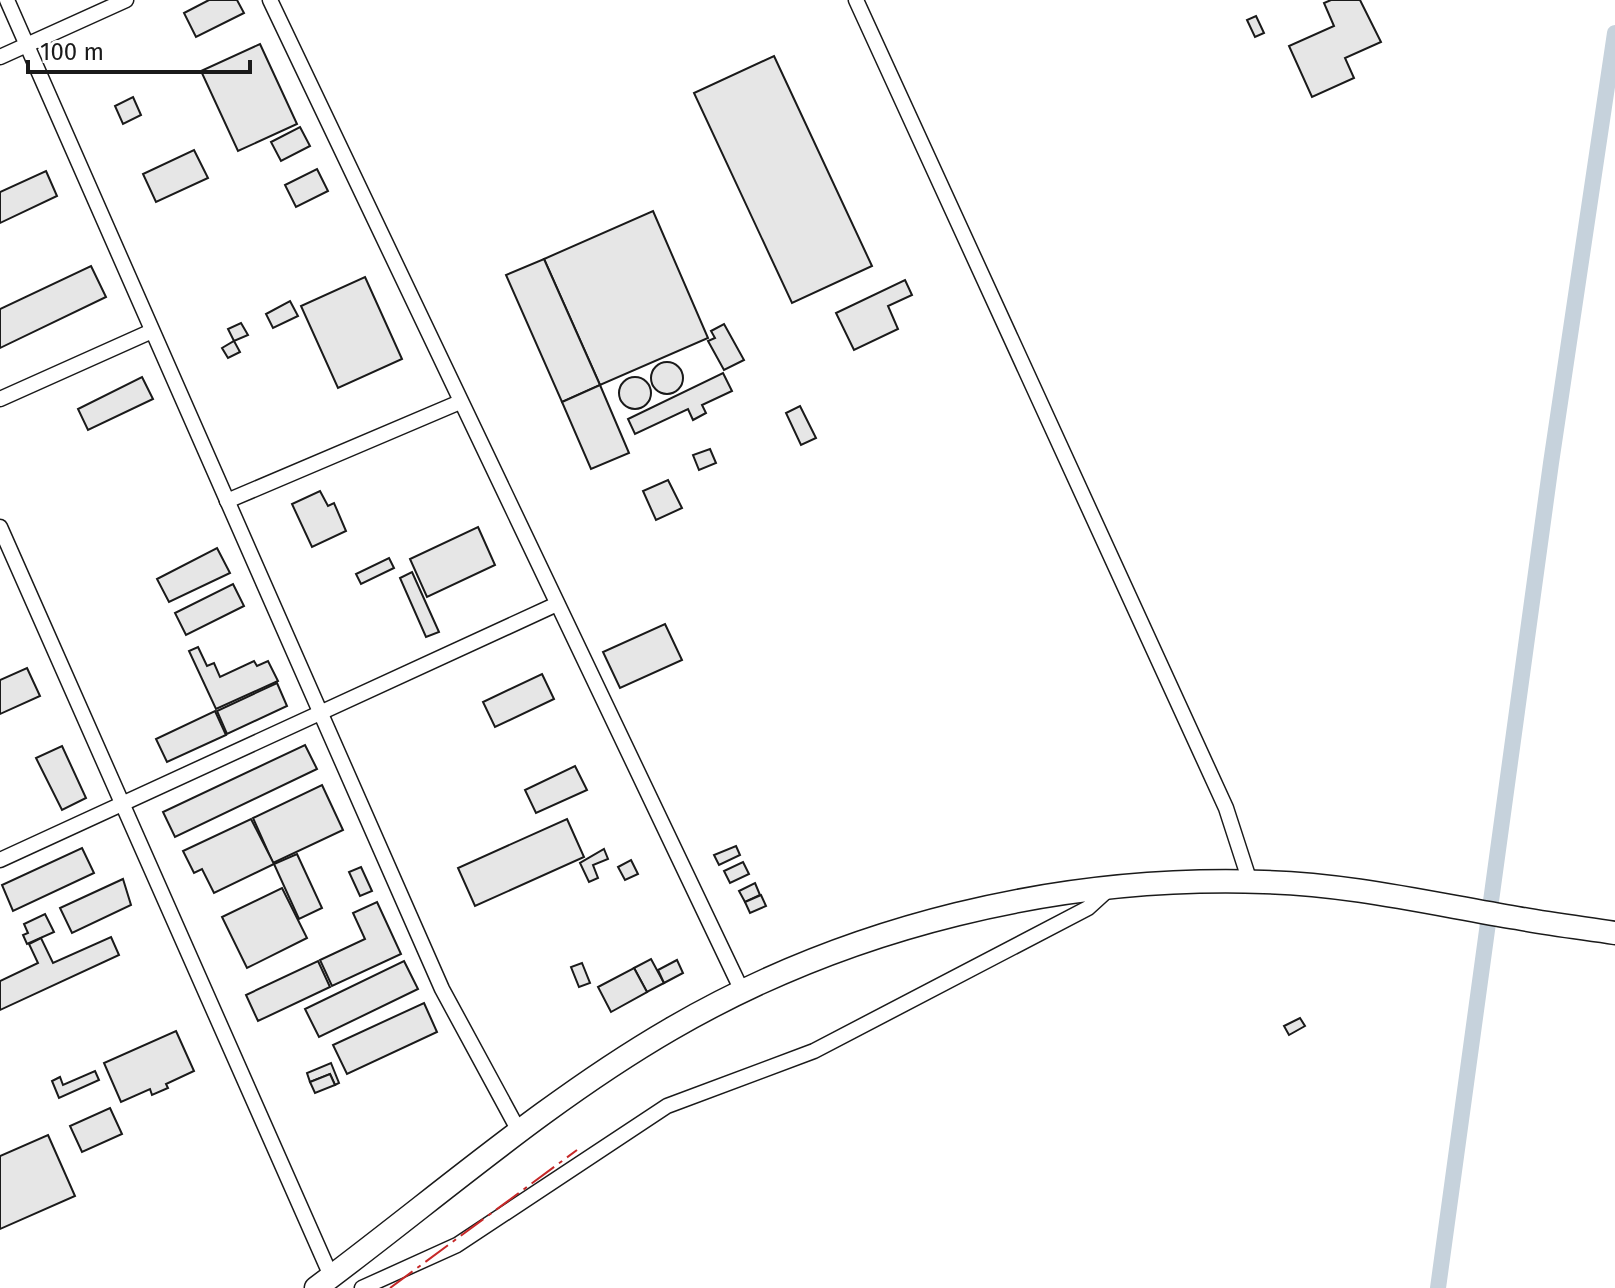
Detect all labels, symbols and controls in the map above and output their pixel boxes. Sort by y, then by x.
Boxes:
scale bar [28,24,250,74]
text: 100 m [40,38,104,66]

